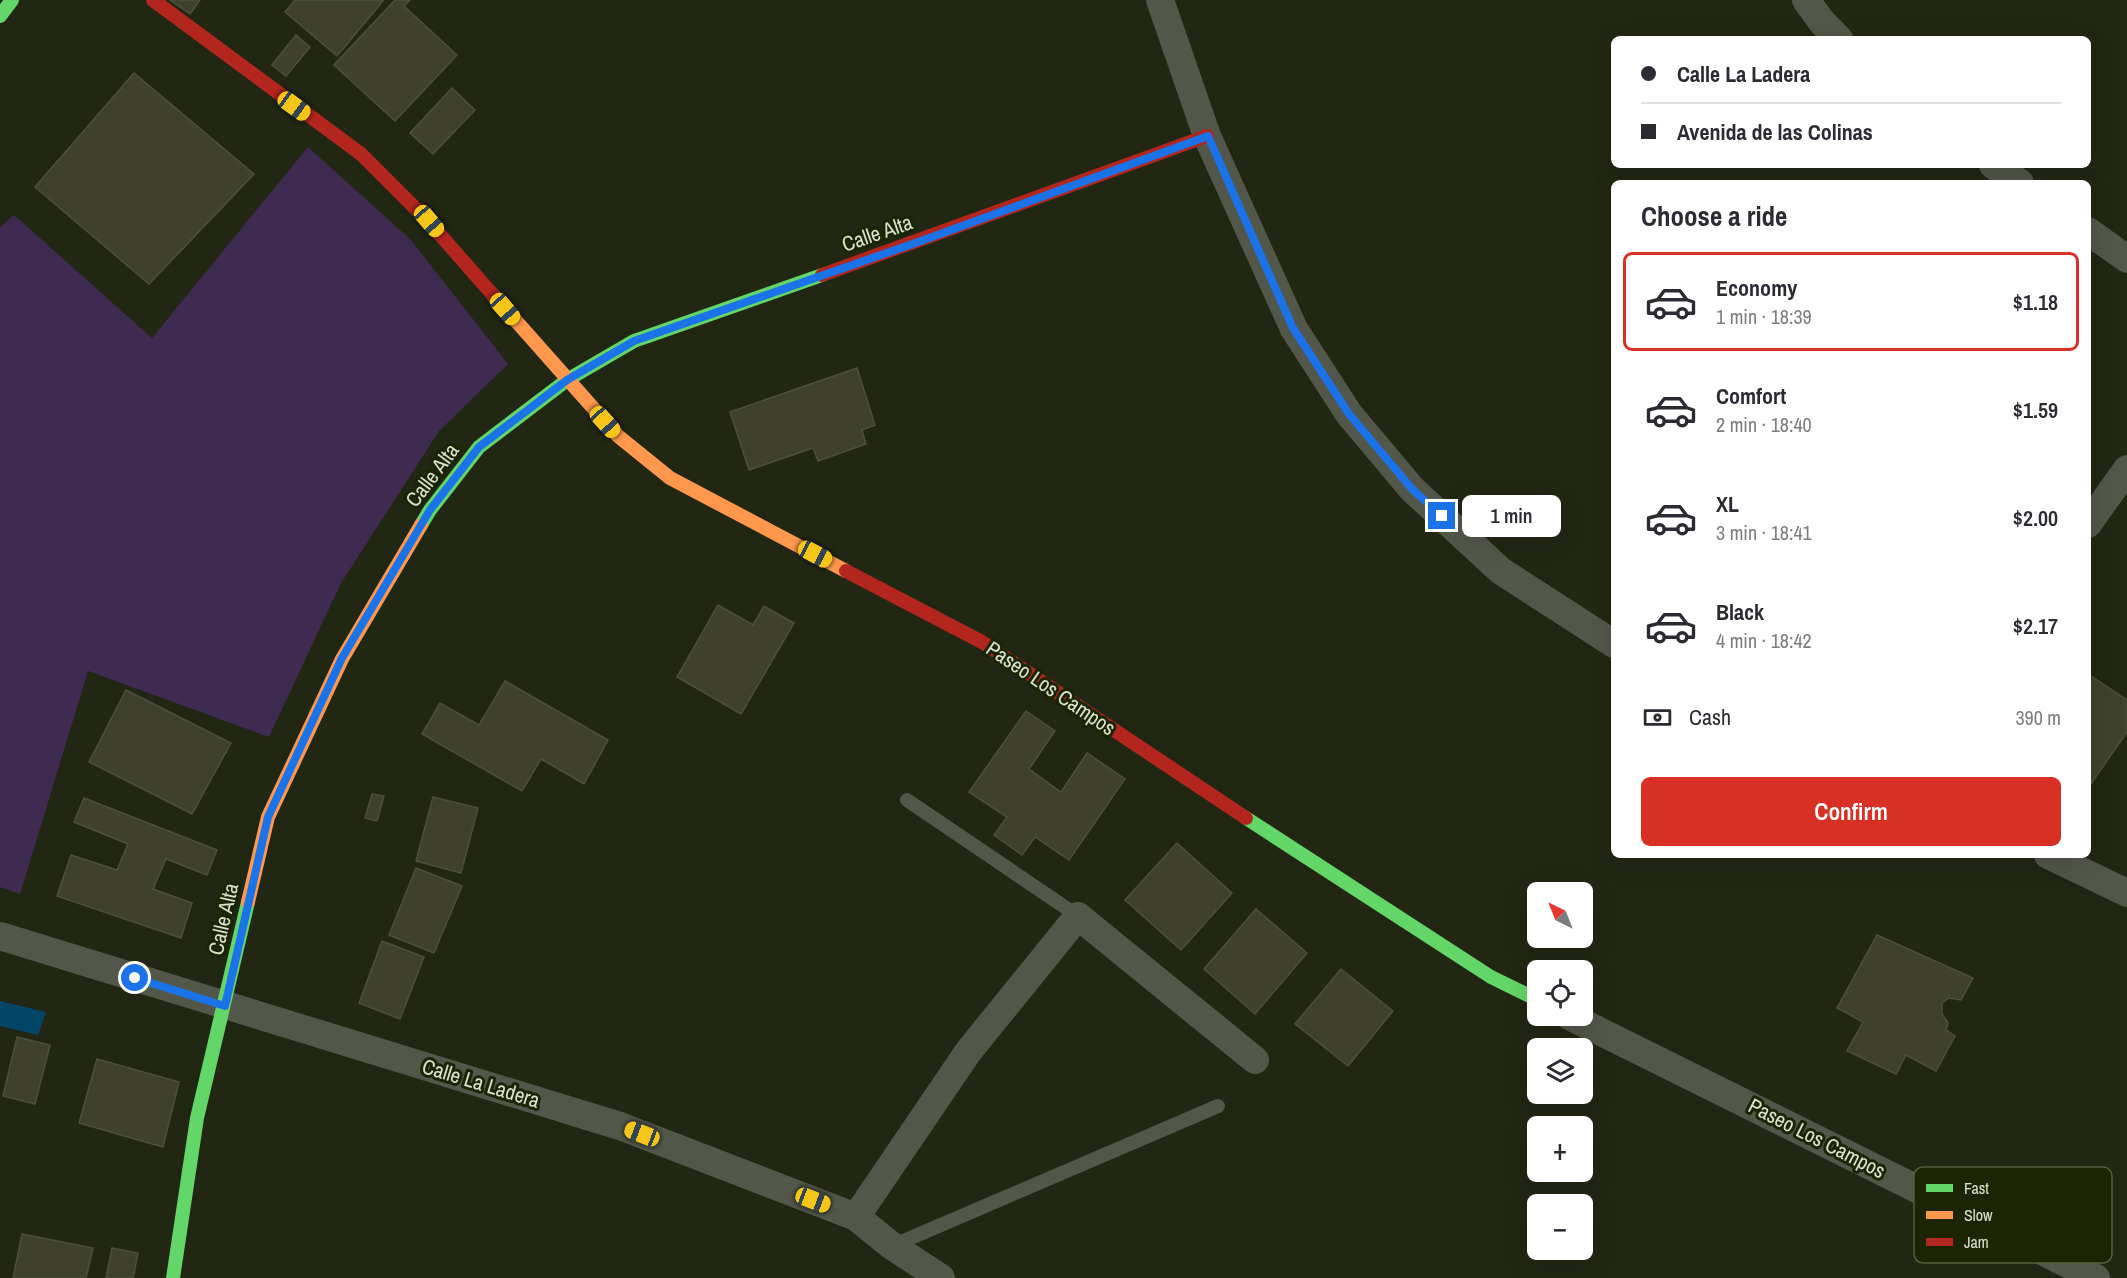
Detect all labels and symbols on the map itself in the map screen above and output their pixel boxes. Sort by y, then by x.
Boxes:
car [274,88,314,124]
car [410,202,448,240]
street label: Calle Alta [838,207,917,259]
car [486,290,524,328]
car [586,403,624,441]
street label: Calle Alta [399,437,466,513]
callout: 1 min [1463,495,1562,537]
route end [1428,502,1455,529]
car [795,538,835,570]
street label: Paseo Los Campos [981,634,1121,742]
street label: Calle Alta [201,880,245,958]
north arrow [1527,882,1593,948]
route start [121,964,148,991]
street label: Calle La Ladera [419,1051,544,1115]
street label: Paseo Los Campos [1743,1091,1891,1185]
car [622,1119,662,1149]
legend [1914,1167,2112,1263]
text: Fast [1964,1177,1989,1199]
car [793,1185,833,1215]
text: Slow [1964,1204,1993,1226]
text: Jam [1964,1231,1989,1253]

